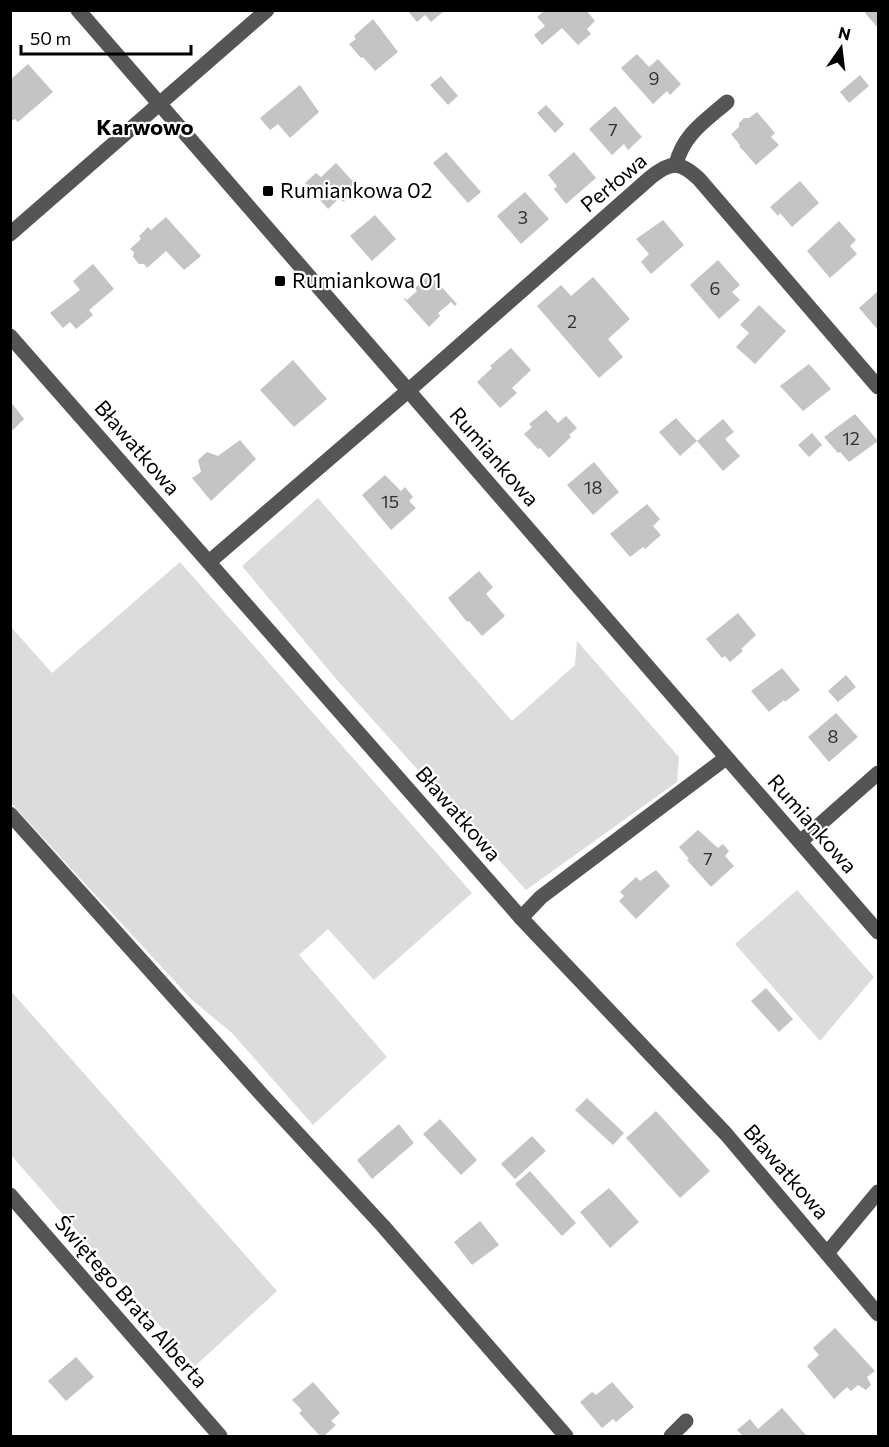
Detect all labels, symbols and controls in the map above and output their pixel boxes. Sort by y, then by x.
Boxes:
scale bar [21,18,190,56]
north arrow [811,18,871,78]
text: N [837,22,853,44]
text: 50 m [30,27,71,49]
house number: 9 [649,67,659,89]
district label: Karwowo [96,113,194,140]
house number: 7 [608,118,618,140]
street label: Perłowa [575,147,651,217]
place label: Rumiankowa 02 [280,177,432,202]
marker: Rumiankowa 02 [261,184,275,198]
house number: 3 [518,206,528,228]
place label: Rumiankowa 01 [292,267,442,292]
marker: Rumiankowa 01 [273,274,287,288]
house number: 6 [710,277,720,299]
house number: 2 [567,310,577,332]
street label: Bławatkowa [90,394,186,500]
street label: Rumiankowa [445,401,545,511]
house number: 12 [842,427,860,449]
house number: 18 [584,476,602,498]
house number: 15 [381,490,399,512]
house number: 8 [828,725,839,747]
street label: Bławatkowa [411,760,507,866]
street label: Rumiankowa [763,768,863,878]
house number: 7 [703,847,713,869]
street label: Bławatkowa [739,1118,835,1224]
street label: Świętego Brata Alberta [51,1210,214,1392]

